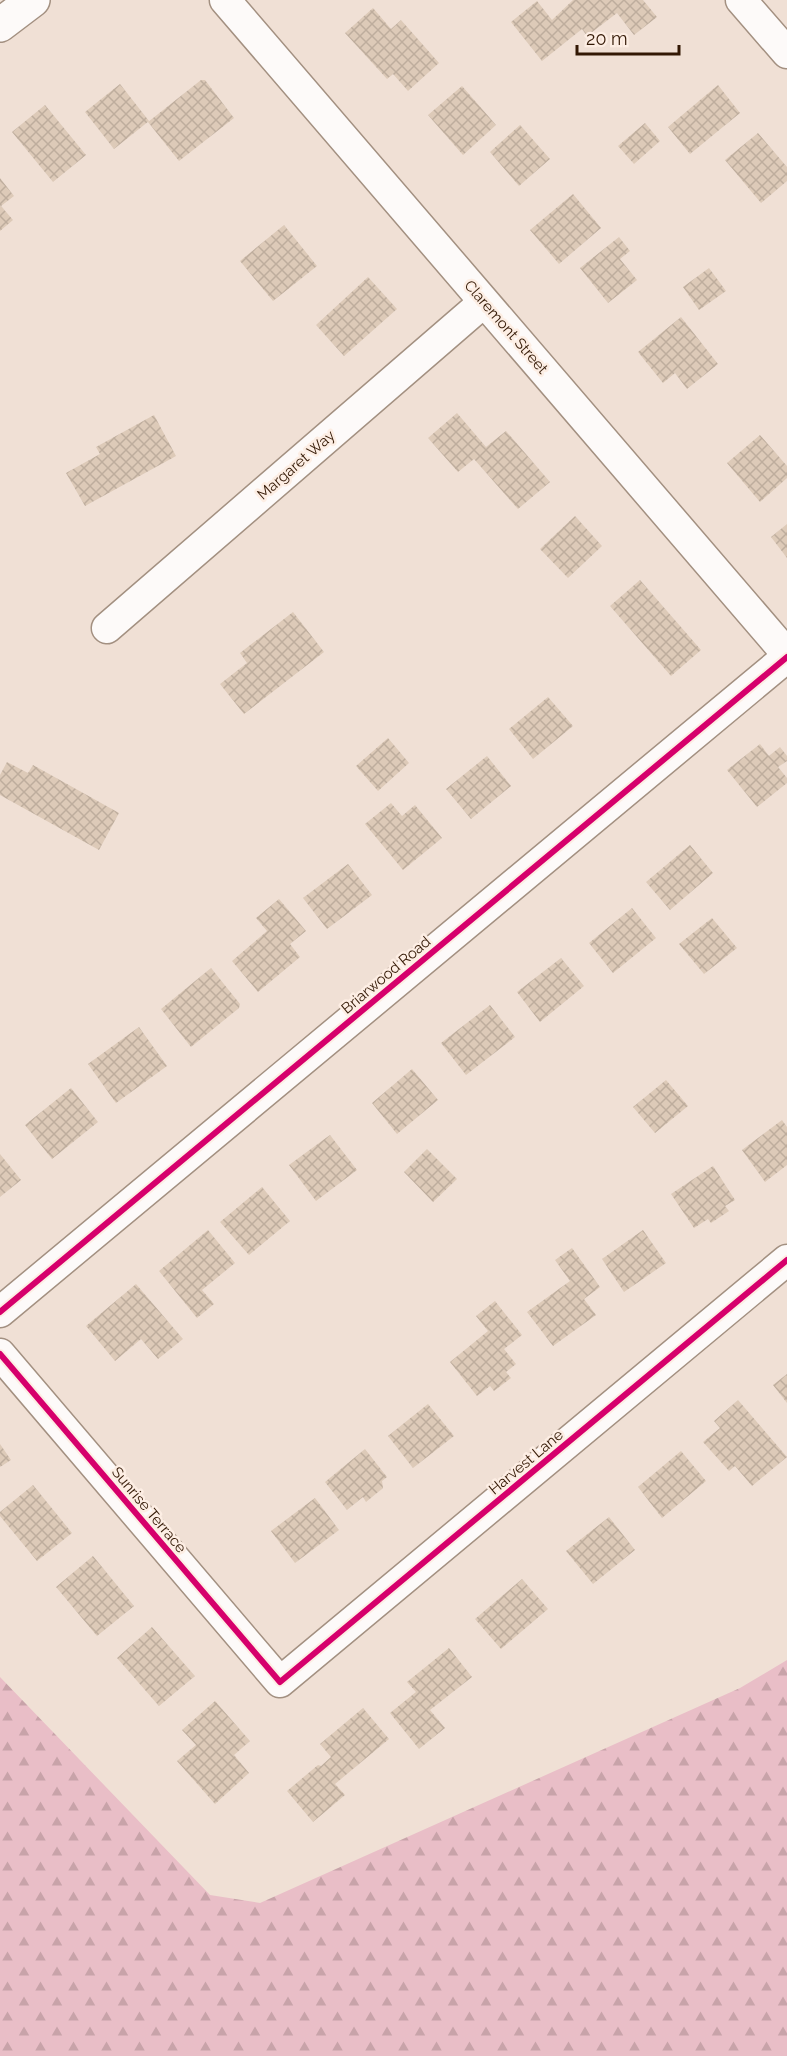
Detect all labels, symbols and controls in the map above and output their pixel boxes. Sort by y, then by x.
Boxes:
scale bar [577,18,679,56]
text: 20 m [586,28,628,49]
street label: Claremont Street [460,276,552,378]
street label: Margaret Way [254,426,338,504]
street label: Briarwood Road [338,932,434,1018]
street label: Harvest Lane [485,1426,567,1498]
street label: Sunrise Terrace [108,1463,190,1557]

